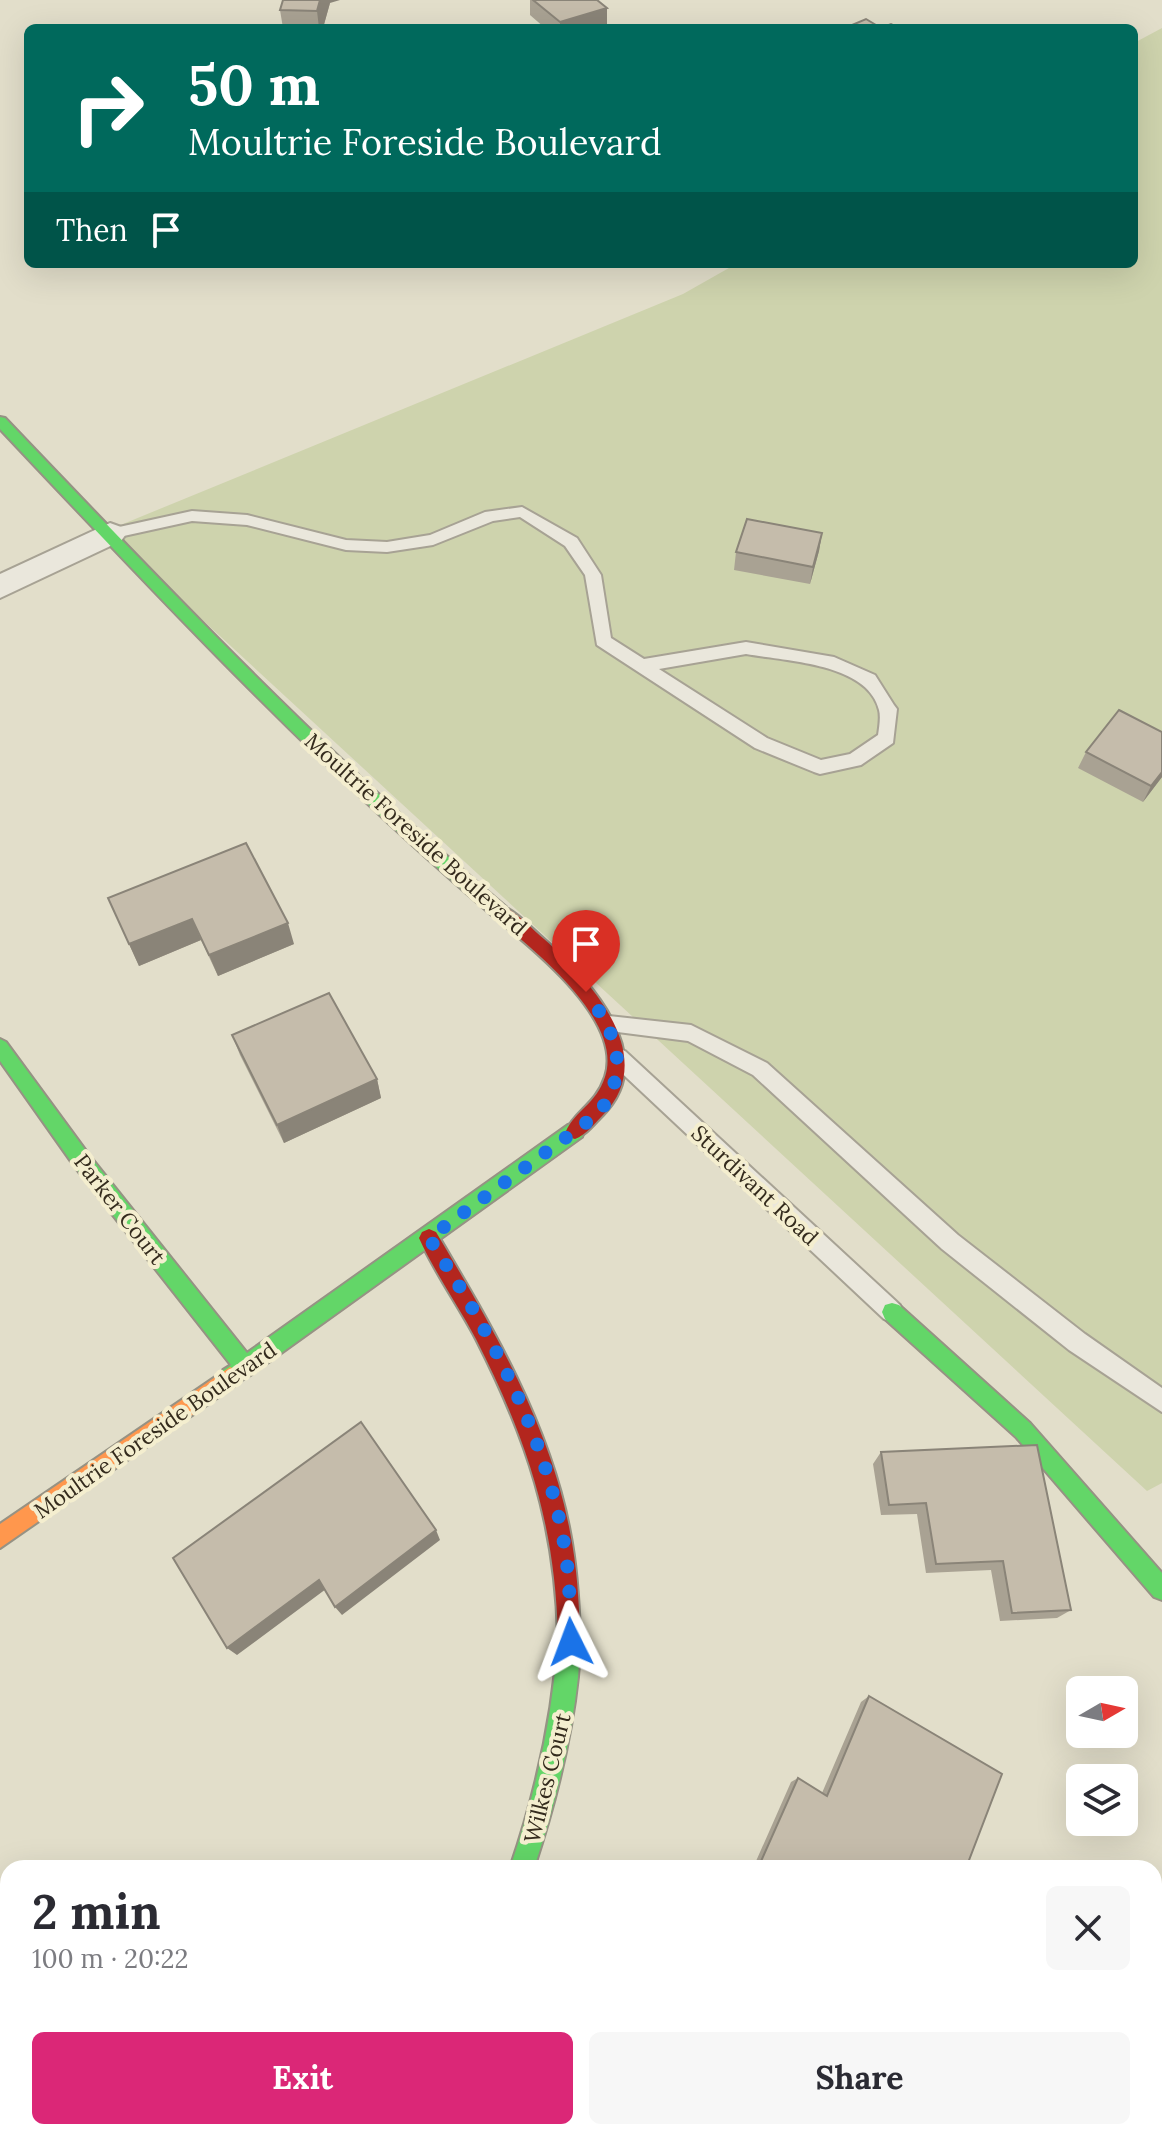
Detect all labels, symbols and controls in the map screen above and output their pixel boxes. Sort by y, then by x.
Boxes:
text: 50 m [188,49,320,120]
icon: right [56,56,160,160]
text: Moultrie Foreside Boulevard [188,119,661,165]
icon: arrive [144,208,188,252]
text: Then [56,211,128,249]
street label: Moultrie Foreside Boulevard [299,727,533,941]
pin [552,910,620,992]
icon: arrive [564,922,608,966]
street label: Sturdivant Road [686,1119,824,1251]
street label: Parker Court [68,1148,172,1270]
street label: Moultrie Foreside Boulevard [28,1336,282,1524]
position arrow [529,1600,613,1684]
north arrow [1066,1676,1138,1748]
map controls [1066,1676,1138,1836]
street label: Wilkes Court [517,1710,577,1846]
button: layers [1066,1764,1138,1836]
text: 2 min [32,1881,161,1942]
button: close [1046,1886,1130,1970]
text: 100 m · 20:22 [32,1942,189,1975]
button: Exit [32,2032,573,2124]
button: Share [589,2032,1130,2124]

